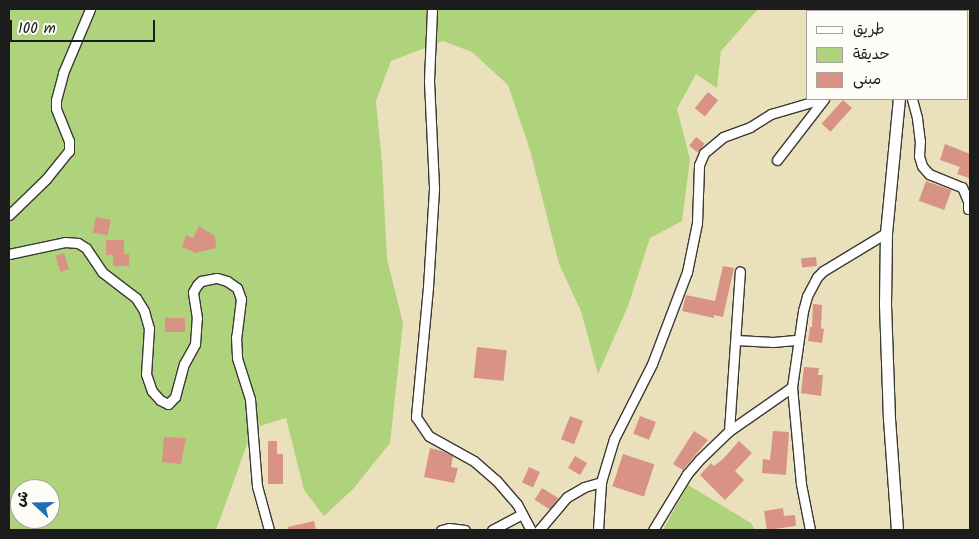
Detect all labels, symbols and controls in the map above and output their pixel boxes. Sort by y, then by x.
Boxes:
scale bar [12,10,158,42]
legend [806,10,969,100]
text: 100 m [18,17,56,41]
text: طريق [853,18,885,42]
text: حديقة [853,43,890,67]
text: مبنى [853,68,881,92]
north arrow [10,479,60,529]
text: ش [9,488,35,510]

